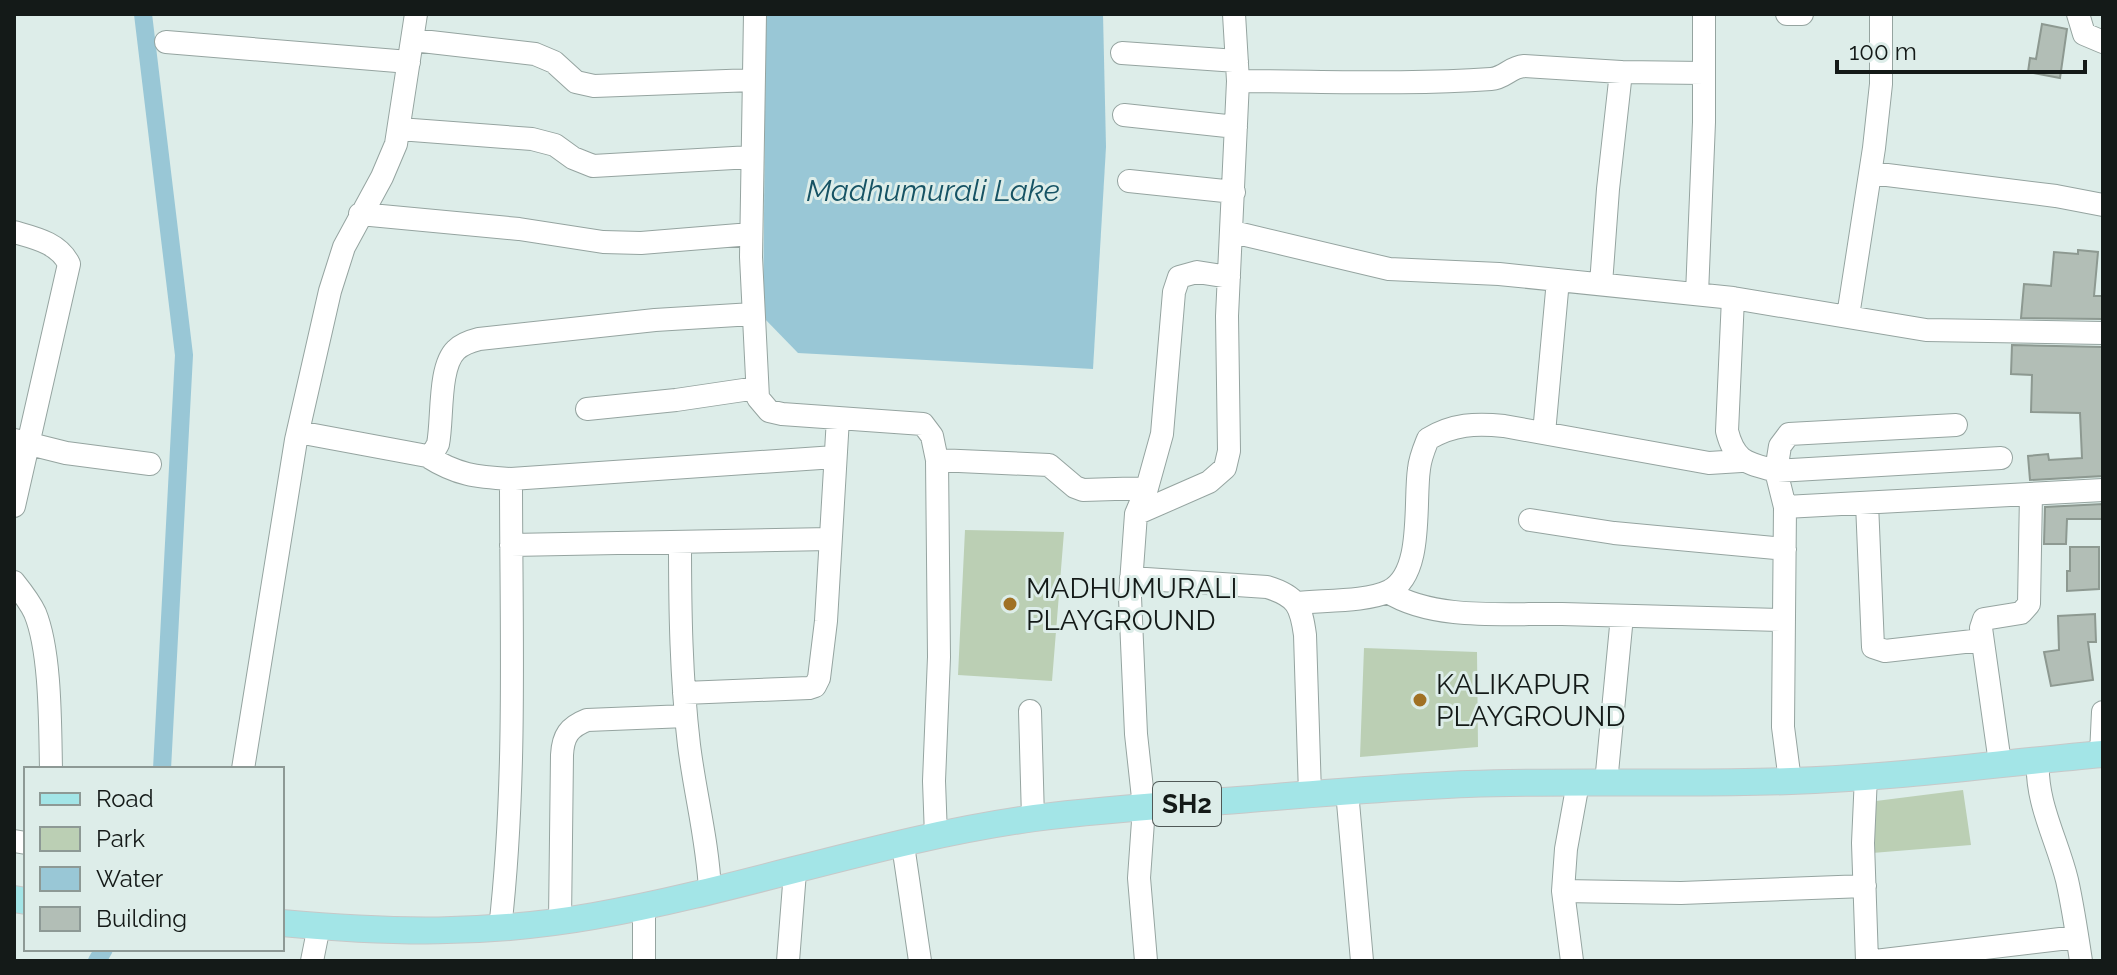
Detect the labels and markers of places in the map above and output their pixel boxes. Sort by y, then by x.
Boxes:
place label: MADHUMURALI PLAYGROUND [1026,572,1237,637]
marker: MADHUMURALI PLAYGROUND [1001,595,1019,613]
place label: KALIKAPUR PLAYGROUND [1436,668,1626,733]
marker: KALIKAPUR PLAYGROUND [1411,691,1429,709]

